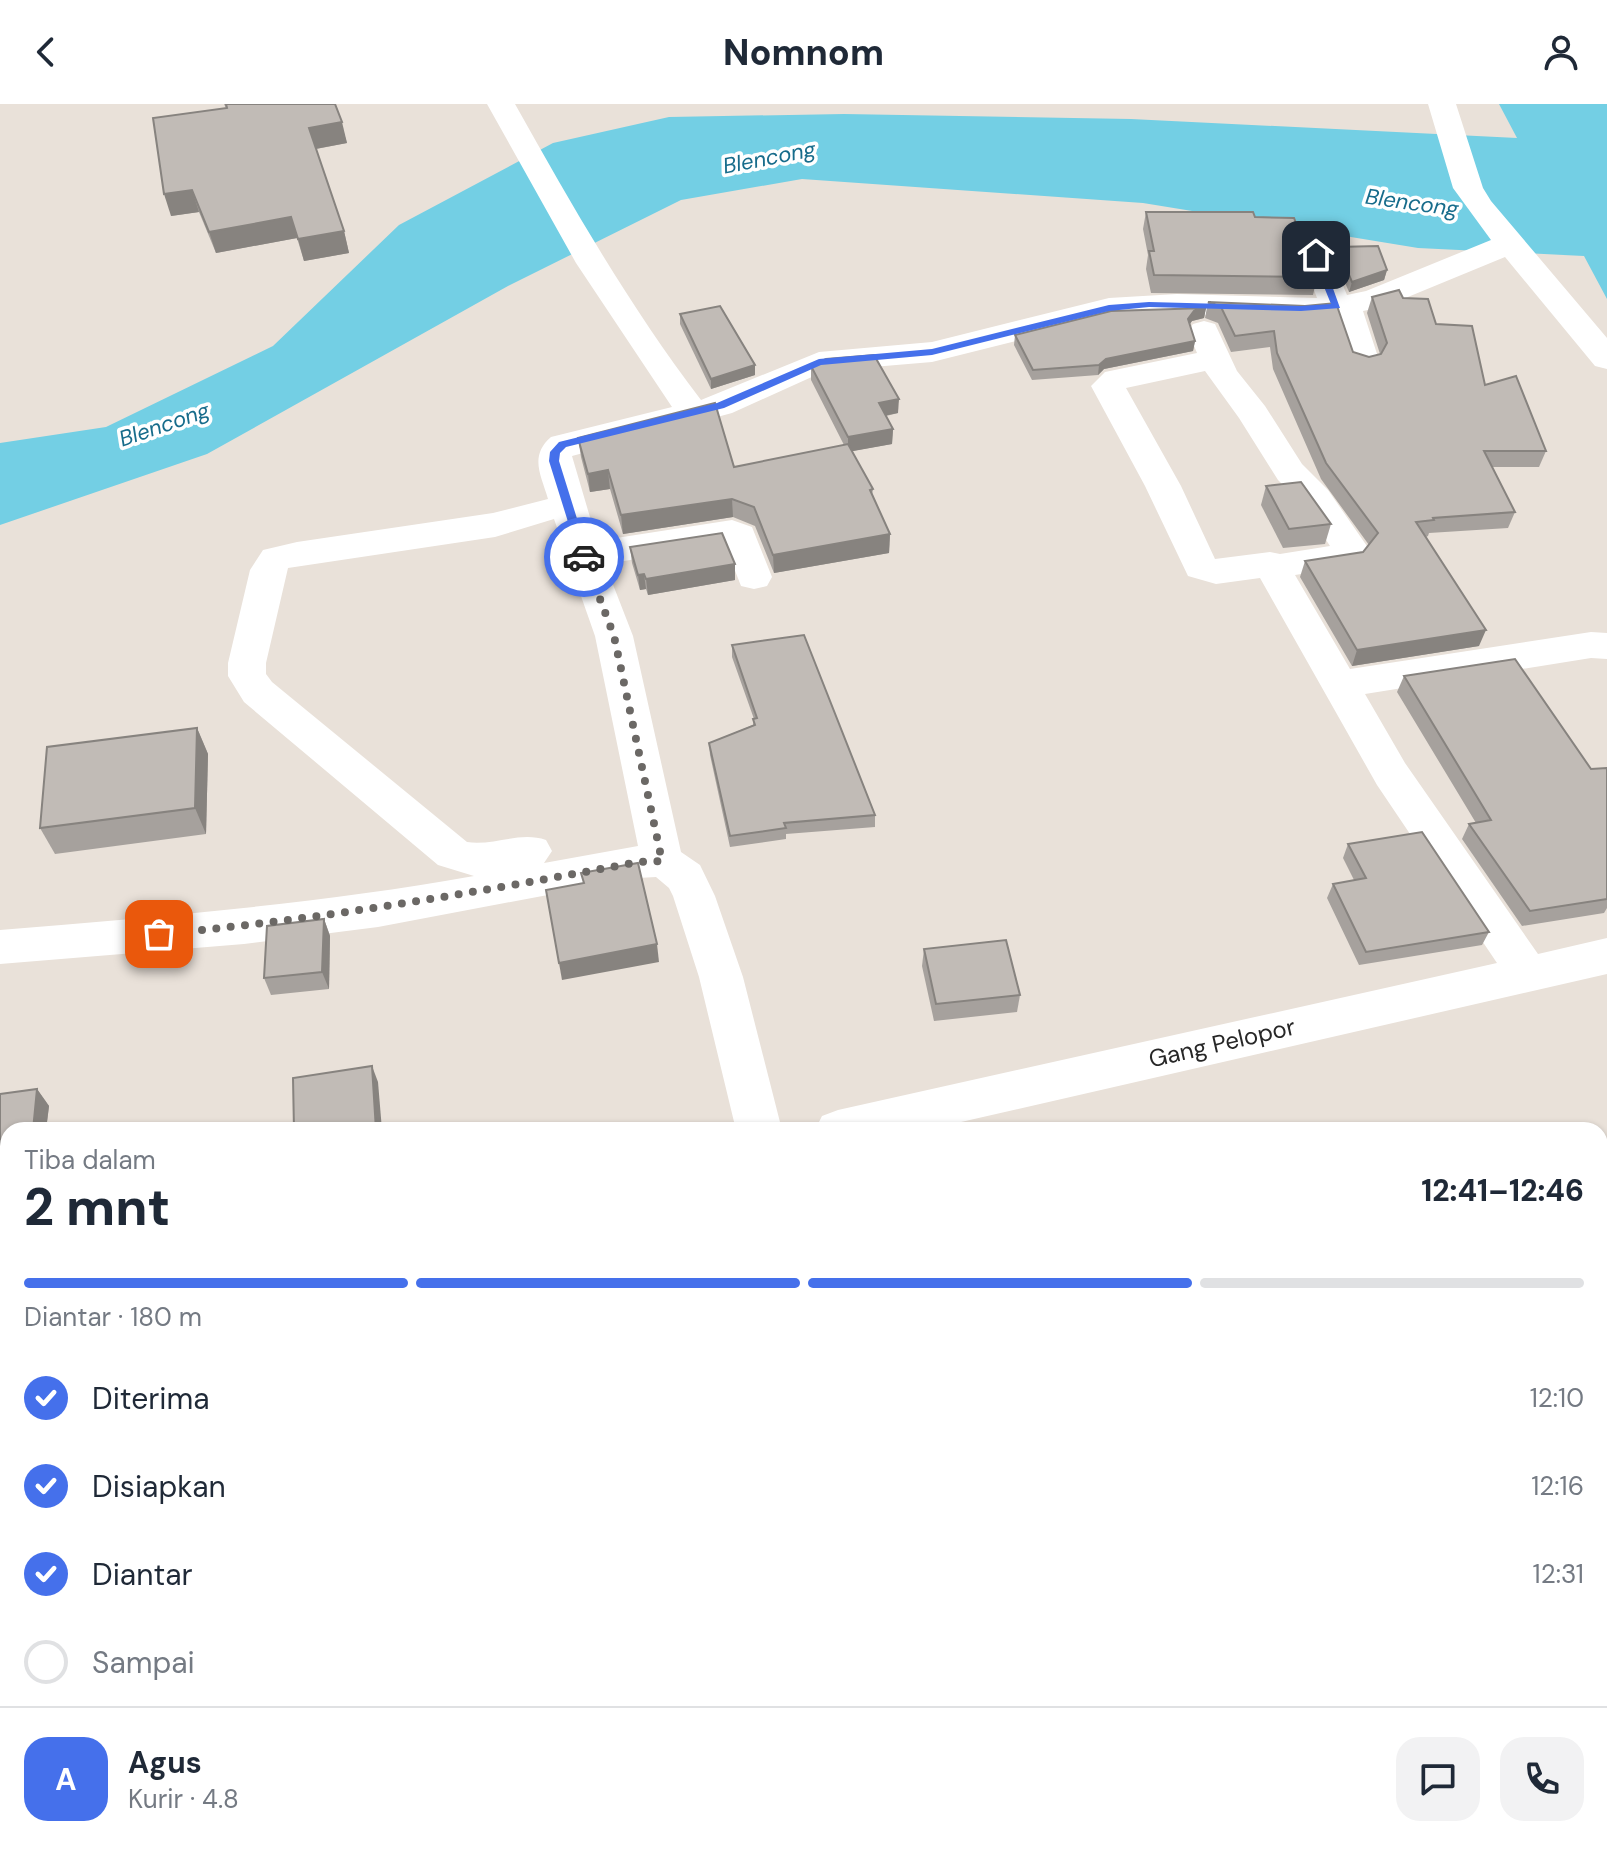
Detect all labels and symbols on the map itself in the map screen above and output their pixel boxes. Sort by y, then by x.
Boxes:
water label: Blencong [720,134,819,181]
water label: Blencong [1363,182,1461,224]
pin [1282,221,1350,289]
water label: Blencong [115,395,214,453]
courier [544,517,624,597]
pin [125,900,193,968]
street label: Gang Pelopor [1146,1011,1298,1074]

